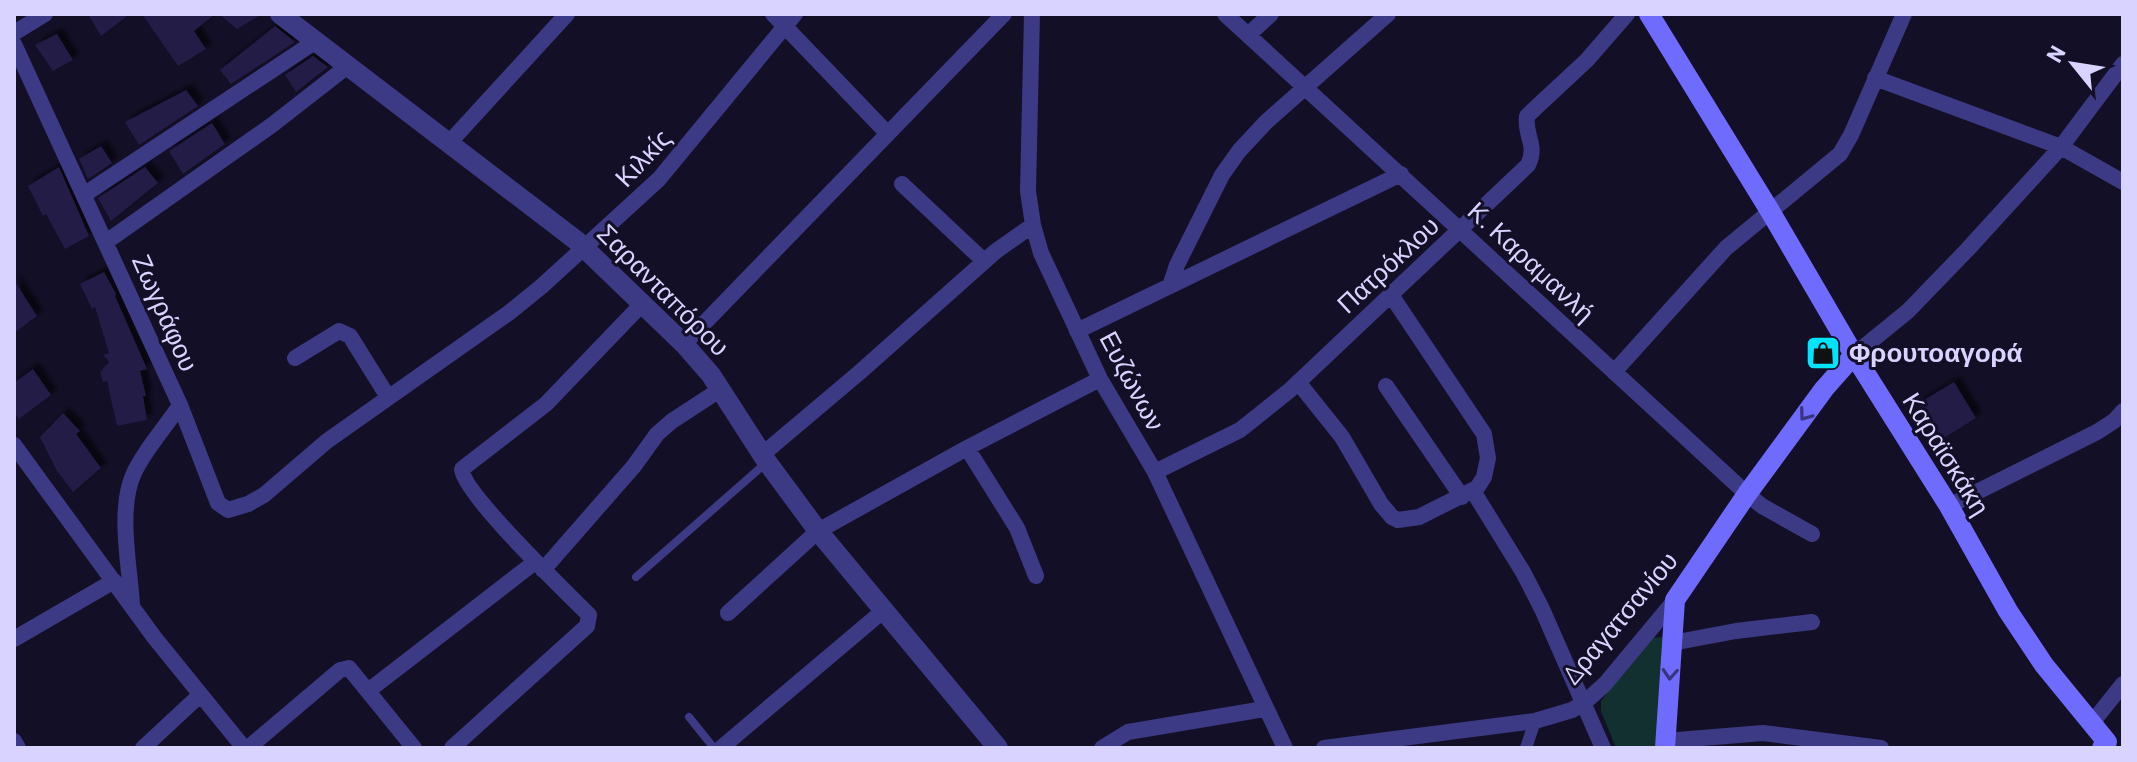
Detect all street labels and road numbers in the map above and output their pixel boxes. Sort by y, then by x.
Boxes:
street label: Κιλκίς [608,122,676,192]
street label: Κ. Καραμανλή [1462,195,1602,327]
street label: Πατρόκλου [1330,209,1444,319]
street label: Σαρανταπόρου [592,217,736,361]
street label: Ζωγράφου [127,249,206,376]
street label: Ευζώνων [1094,325,1172,435]
street label: Καραϊσκάκη [1897,386,1997,520]
street label: Δραγατσανίου [1555,545,1683,689]

